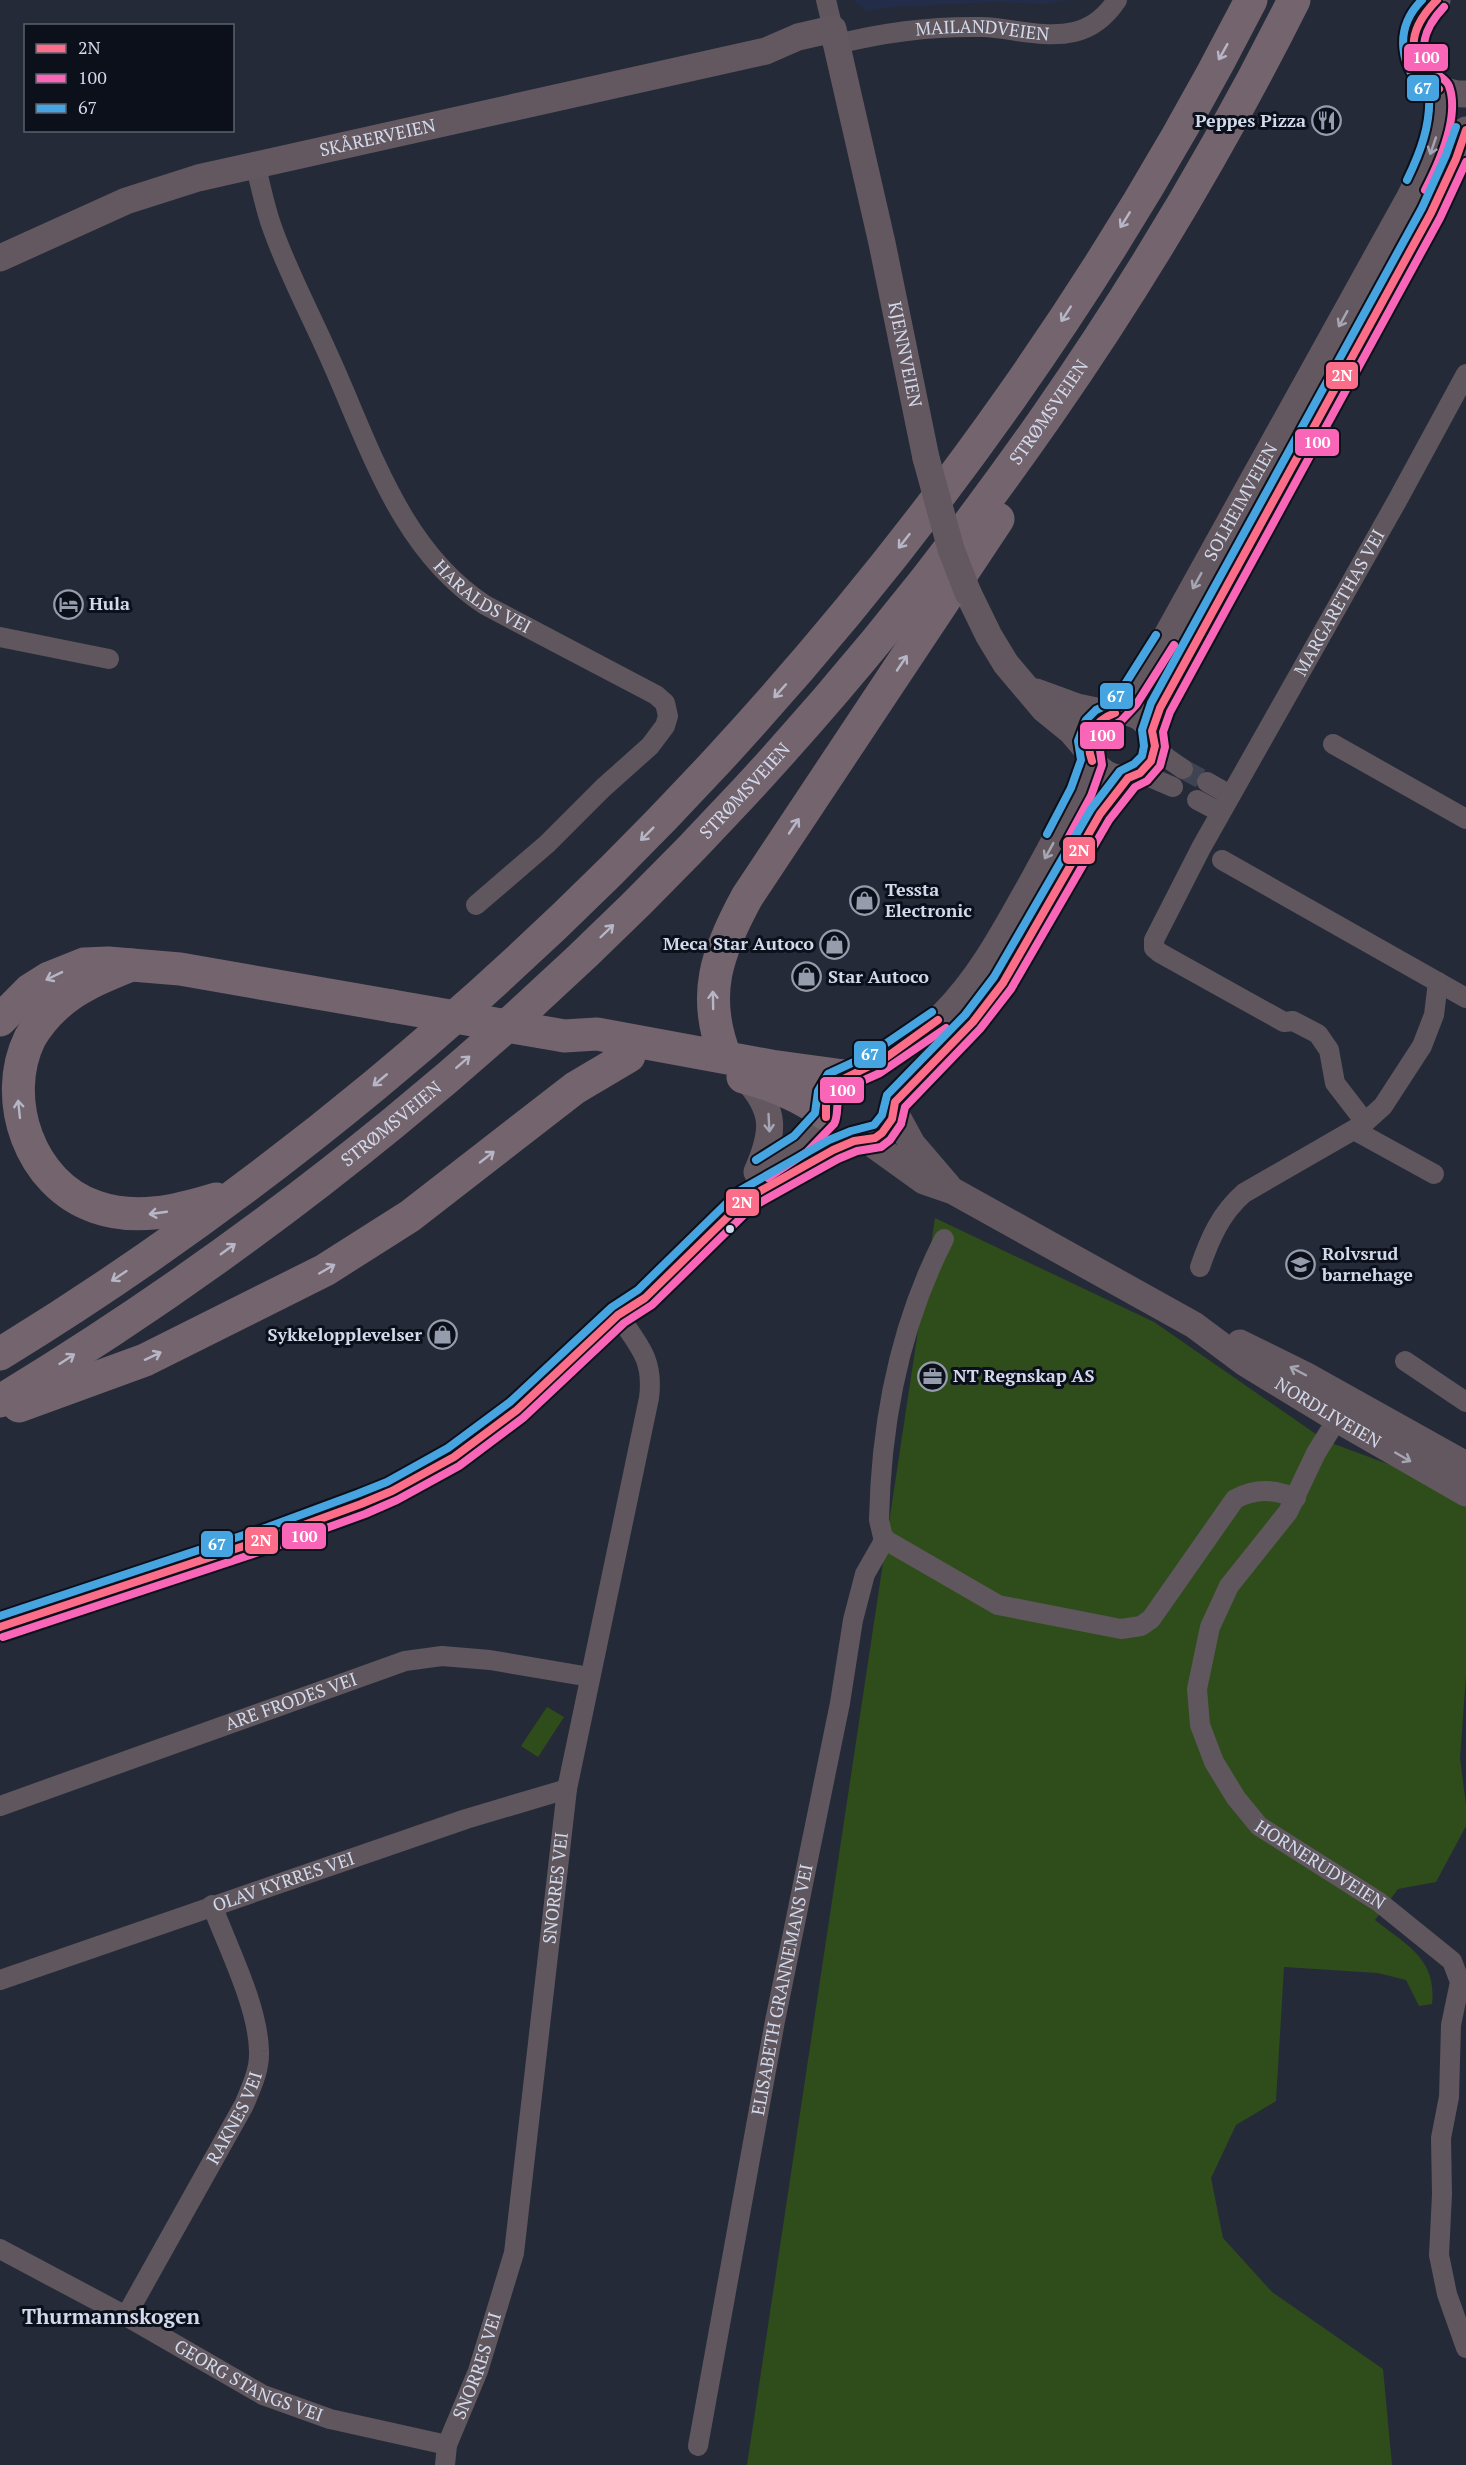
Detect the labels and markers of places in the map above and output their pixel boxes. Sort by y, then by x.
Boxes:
restaurant icon: Peppes Pizza [1311,105,1343,137]
place label: Peppes Pizza [1195,108,1306,132]
hotel icon: Hula [52,588,84,620]
place label: Hula [89,591,130,615]
place label: Tessta Electronic [885,877,972,922]
shop icon: Tessta Electronic [848,884,880,916]
shop icon: Meca Star Autoco [819,928,851,960]
place label: Meca Star Autoco [663,931,814,955]
shop icon: Star Autoco [791,961,823,993]
place label: Star Autoco [828,964,929,988]
unlabelled marker [724,1223,736,1235]
place label: Rolvsrud barnehage [1321,1241,1413,1286]
school or university icon: Rolvsrud barnehage [1285,1248,1317,1280]
shop icon: Sykkelopplevelser [427,1319,459,1351]
place label: Sykkelopplevelser [268,1322,422,1346]
office icon: NT Regnskap AS [916,1360,948,1392]
place label: NT Regnskap AS [953,1363,1095,1387]

